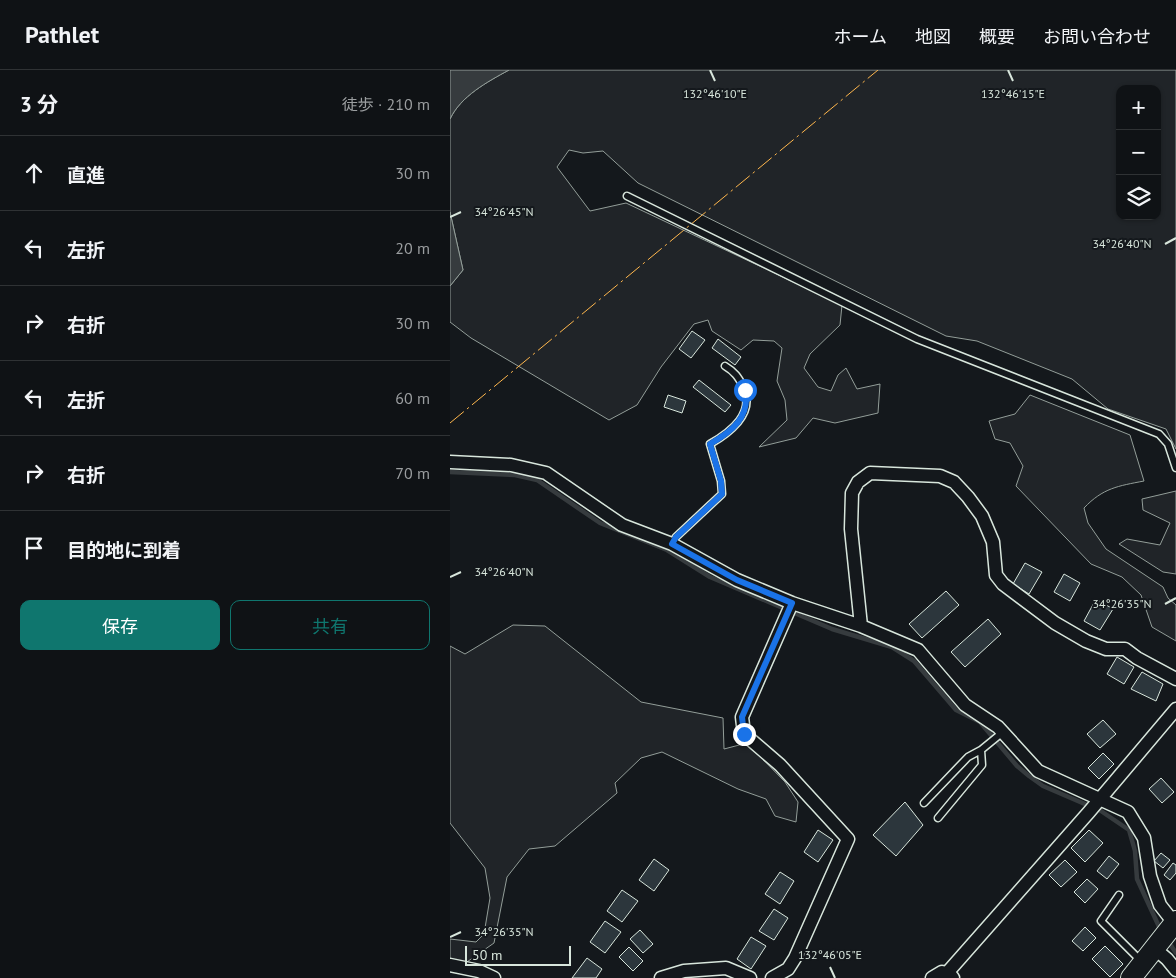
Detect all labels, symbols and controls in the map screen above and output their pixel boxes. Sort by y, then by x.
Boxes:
text: Pathlet [25,19,99,50]
text: ホーム [834,25,887,48]
text: 地図 [915,25,951,48]
text: 概要 [979,25,1015,48]
text: お問い合わせ [1043,25,1151,48]
map controls [1116,85,1161,220]
button: + [1116,85,1161,130]
text: 132°46'10"E [683,86,747,101]
text: 132°46'15"E [981,86,1045,101]
text: 3 分 [20,91,58,118]
text: 徒歩 · 210 m [342,94,430,114]
button: − [1116,130,1161,175]
icon: ahead [20,159,48,187]
text: 直進 [67,163,105,187]
text: 30 m [395,163,430,183]
button: layers [1116,175,1161,220]
text: 34°26'45"N [474,204,534,219]
icon: left [20,234,48,262]
text: 34°26'40"N [1092,236,1152,251]
text: 左折 [67,238,105,262]
text: 20 m [395,238,430,258]
icon: right [20,309,48,337]
text: 右折 [67,313,105,337]
text: 30 m [395,313,430,333]
route start [734,379,757,402]
icon: left [20,384,48,412]
text: 左折 [67,388,105,412]
text: 60 m [395,388,430,408]
icon: right [20,459,48,487]
text: 右折 [67,463,105,487]
text: 70 m [395,463,430,483]
icon: arrive [20,534,48,562]
text: 目的地に到着 [67,538,181,562]
text: 34°26'40"N [474,564,534,579]
text: 34°26'35"N [1092,596,1152,611]
button: 保存 [20,600,220,650]
button: 共有 [230,600,430,650]
route end [733,723,756,746]
text: 34°26'35"N [474,924,534,939]
scale bar [465,943,571,966]
text: 50 m [472,946,502,964]
text: 132°46'05"E [798,947,862,962]

